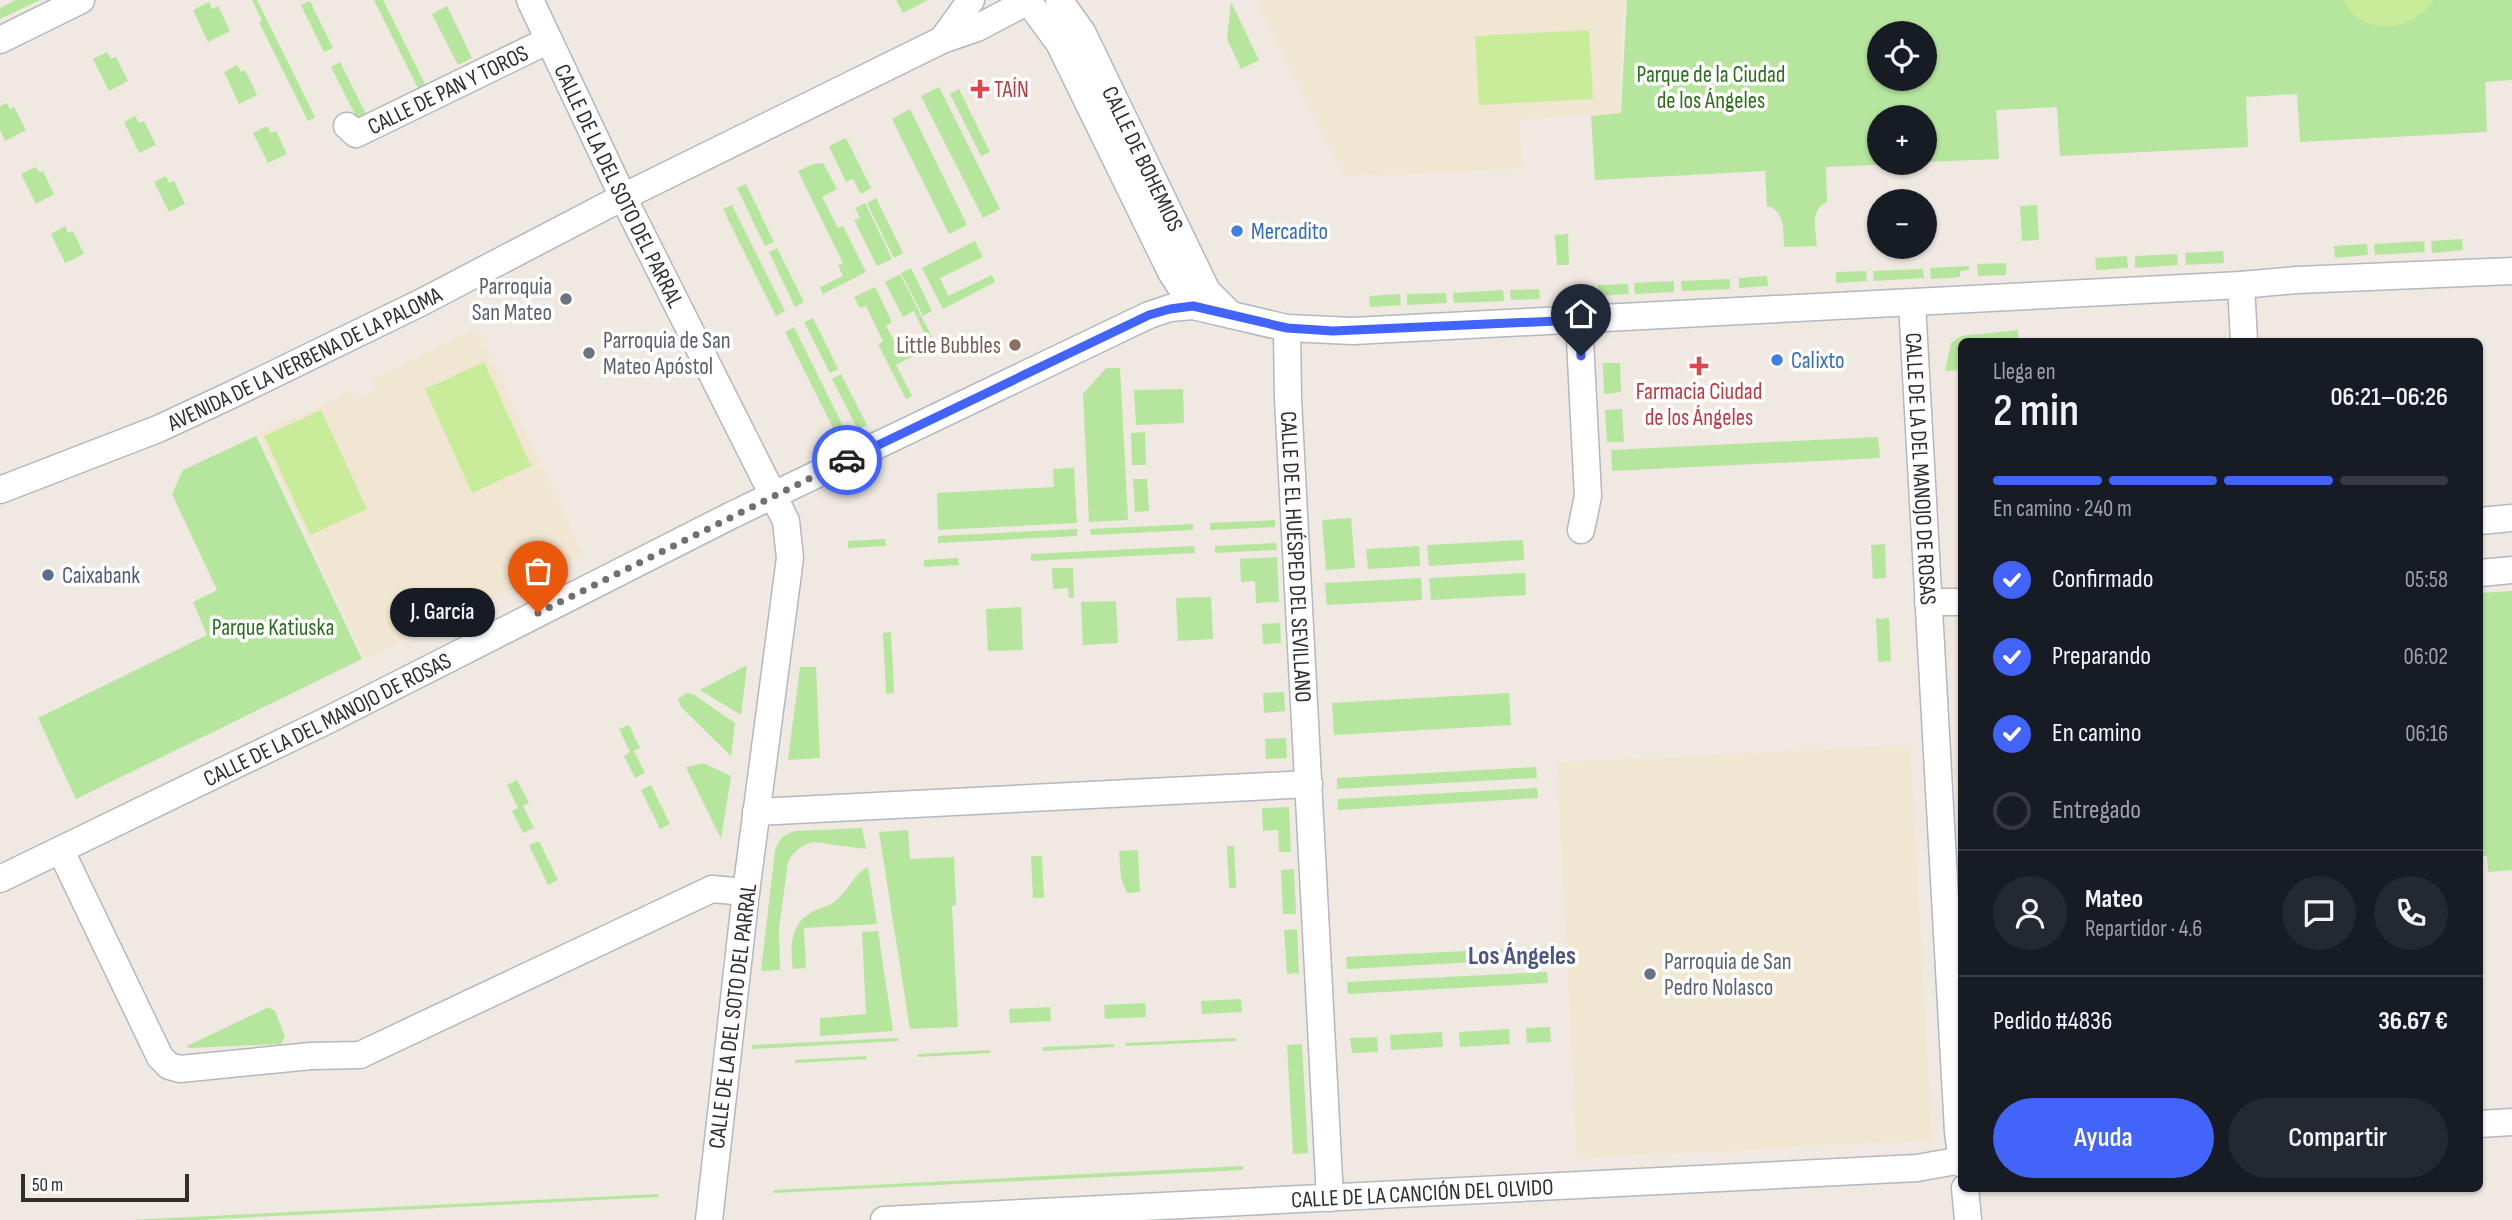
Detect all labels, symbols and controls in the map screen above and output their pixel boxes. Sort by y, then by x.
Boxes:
map controls [1867,21,1937,259]
button: locate [1867,21,1937,91]
street label: CALLE DE PAN Y TOROS [363,39,533,141]
street label: CALLE DE LA DEL SOTO DEL PARRAL [547,60,690,313]
park label: Parque de la Ciudad de los Ángeles [1637,61,1785,115]
place label: TAÍN [994,76,1029,104]
marker: TAÍN [972,81,988,97]
street label: CALLE DE BOHEMIOS [1095,82,1189,236]
button: + [1867,105,1937,175]
button: − [1867,189,1937,259]
place label: Mercadito [1251,218,1328,246]
marker: Mercadito [1229,223,1245,239]
place label: Parroquia San Mateo [472,273,552,327]
street label: AVENIDA DE LA VERBENA DE LA PALOMA [163,281,447,438]
pin [1551,284,1611,356]
marker: Parroquia San Mateo [558,291,574,307]
icon: home [1562,295,1600,333]
place label: Parroquia de San Mateo Apóstol [603,327,731,381]
place label: Little Bubbles [896,332,1001,360]
street label: CALLE DE LA DEL MANOJO DE ROSAS [1899,332,1942,606]
marker: Little Bubbles [1007,337,1023,353]
marker: Parroquia de San Mateo Apóstol [581,345,597,361]
place label: Calixto [1791,347,1845,375]
marker: Calixto [1769,352,1785,368]
marker: Farmacia Ciudad de los Ángeles [1691,358,1707,374]
text: Llega en [1993,358,2056,386]
place label: Farmacia Ciudad de los Ángeles [1636,378,1762,432]
text: 06:21–06:26 [2331,382,2448,413]
text: 2 min [1993,384,2079,439]
street label: CALLE DE EL HUÉSPED DEL SEVILLANO [1274,411,1317,703]
courier [812,425,882,495]
icon: car [828,441,866,479]
text: En camino · 240 m [1993,495,2132,523]
pin [508,541,568,613]
icon: bag [519,552,557,590]
icon: check [1993,561,2031,599]
place label: Caixabank [62,562,140,590]
text: Confirmado [2052,564,2153,595]
text: 05:58 [2405,566,2448,594]
marker: Caixabank [40,567,56,583]
callout: J. García [391,588,496,638]
text: J. García [411,598,474,626]
park label: Parque Katiuska [212,614,334,642]
icon: check [1993,638,2031,676]
text: Preparando [2052,641,2151,672]
text: 06:02 [2404,643,2448,671]
street label: CALLE DE LA DEL MANOJO DE ROSAS [199,647,456,793]
icon: check [1993,715,2031,753]
text: En camino [2052,718,2142,749]
text: 06:16 [2405,720,2448,748]
text: Entregado [2052,795,2141,826]
button: person [1993,876,2067,950]
button: chat [2282,876,2356,950]
button: phone [2374,876,2448,950]
street label: CALLE DE LA DEL SOTO DEL PARRAL [703,881,763,1150]
text: Mateo [2085,884,2143,915]
text: Repartidor · 4.6 [2085,915,2202,943]
district label: Los Ángeles [1468,941,1576,972]
place label: Parroquia de San Pedro Nolasco [1664,948,1792,1002]
marker: Parroquia de San Pedro Nolasco [1642,966,1658,982]
text: Pedido #4836 [1993,1006,2112,1037]
text: 36.67 € [2378,1006,2448,1037]
button: Ayuda [1993,1098,2214,1178]
button: Compartir [2228,1098,2448,1178]
scale bar [21,1171,189,1203]
street label: CALLE DE LA CANCIÓN DEL OLVIDO [1290,1173,1554,1214]
text: 50 m [32,1174,63,1197]

